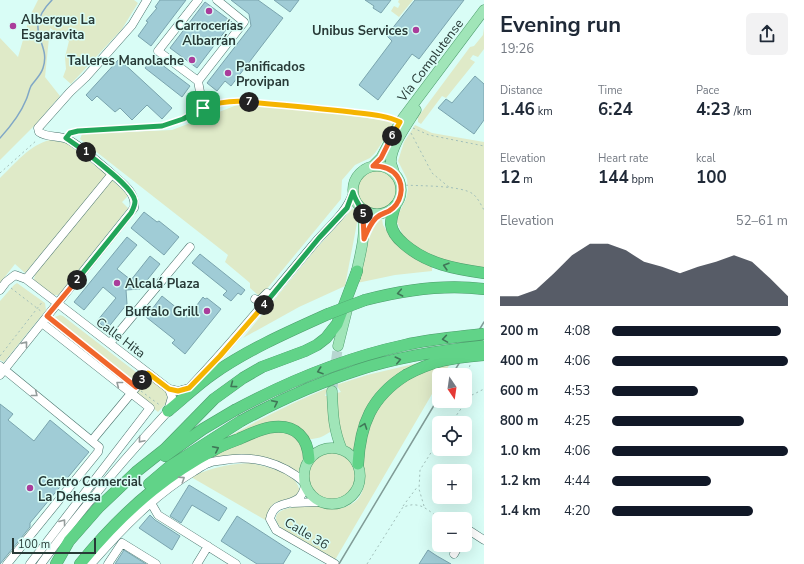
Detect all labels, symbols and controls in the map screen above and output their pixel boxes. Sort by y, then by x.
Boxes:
marker: Carrocerías Albarrán [204,6,214,16]
text: Evening run [500,10,621,40]
place label: Albergue La Esgaravita [21,11,95,44]
button: share [746,13,788,55]
street label: Vía Complutense [393,15,468,107]
place label: Carrocerías Albarrán [175,17,243,50]
marker: Albergue La Esgaravita [8,21,18,31]
place label: Unibus Services [312,22,408,40]
marker: Unibus Services [411,25,421,35]
text: 19:26 [500,40,534,58]
place label: Talleres Manolache [67,52,184,70]
marker: Talleres Manolache [187,55,197,65]
place label: Panificados Provipan [236,58,305,91]
marker: Panificados Provipan [223,68,233,78]
text: Distance [500,83,543,98]
text: Time [598,83,622,98]
text: Pace [696,83,719,98]
pin [186,91,220,125]
pin: 7 [239,92,259,112]
text: 7 [246,94,252,109]
icon: arrive [192,97,214,119]
text: 1.46 [500,98,535,121]
text: 6:24 [598,98,633,121]
text: 4:23 [696,98,731,121]
text: km [535,104,553,119]
text: /km [731,104,752,119]
pin: 6 [382,126,402,146]
text: 6 [389,128,395,143]
pin: 1 [76,142,96,162]
text: 1 [83,144,89,159]
text: Elevation [500,151,546,166]
text: Heart rate [598,151,648,166]
text: kcal [696,151,716,166]
text: 12 [500,166,520,189]
text: 144 [598,166,629,189]
text: 100 [696,166,727,189]
text: m [520,172,533,187]
text: bpm [629,172,654,187]
pin: 5 [353,204,373,224]
text: 5 [360,206,366,221]
text: Elevation [500,212,554,230]
text: 52–61 m [736,212,788,230]
one-way arrow [442,262,449,271]
pin: 2 [67,270,87,290]
text: 2 [74,272,80,287]
place label: Alcalá Plaza [125,275,200,293]
marker: Alcalá Plaza [112,278,122,288]
one-way arrow [396,288,403,296]
pin: 4 [254,295,274,315]
text: 4 [261,297,267,312]
place label: Buffalo Grill [125,303,200,321]
marker: Buffalo Grill [202,306,212,316]
street label: Calle Hita [92,313,149,362]
text: 200 m [500,322,538,340]
text: 4:08 [564,322,590,340]
one-way arrow [442,334,448,343]
one-way arrow [20,342,27,349]
text: 400 m [500,352,538,370]
text: 4:06 [564,352,590,370]
one-way arrow [395,357,401,365]
one-way arrow [316,366,323,374]
north arrow [432,368,472,408]
map controls [432,368,472,552]
pin: 3 [132,370,152,390]
text: 3 [139,372,145,387]
one-way arrow [230,380,237,388]
one-way arrow [117,381,124,388]
text: 600 m [500,382,538,400]
text: 4:53 [564,382,590,400]
one-way arrow [30,389,37,396]
one-way arrow [271,400,279,408]
text: 800 m [500,412,538,430]
text: 4:25 [564,412,590,430]
button: locate [432,416,472,456]
one-way arrow [359,423,368,430]
one-way arrow [139,436,146,443]
text: 1.0 km [500,442,541,460]
text: 4:06 [564,442,590,460]
one-way arrow [212,446,219,454]
button: + [432,464,472,504]
text: 1.2 km [500,472,541,490]
text: 4:44 [564,472,590,490]
place label: Centro Comercial La Dehesa [38,473,143,506]
one-way arrow [178,476,185,484]
marker: Centro Comercial La Dehesa [25,483,35,493]
text: 1.4 km [500,502,541,520]
text: 4:20 [564,502,590,520]
button: − [432,512,472,552]
street label: Calle 36 [281,514,332,554]
one-way arrow [58,519,65,526]
scale bar [12,536,96,555]
text: 100 m [18,537,50,552]

